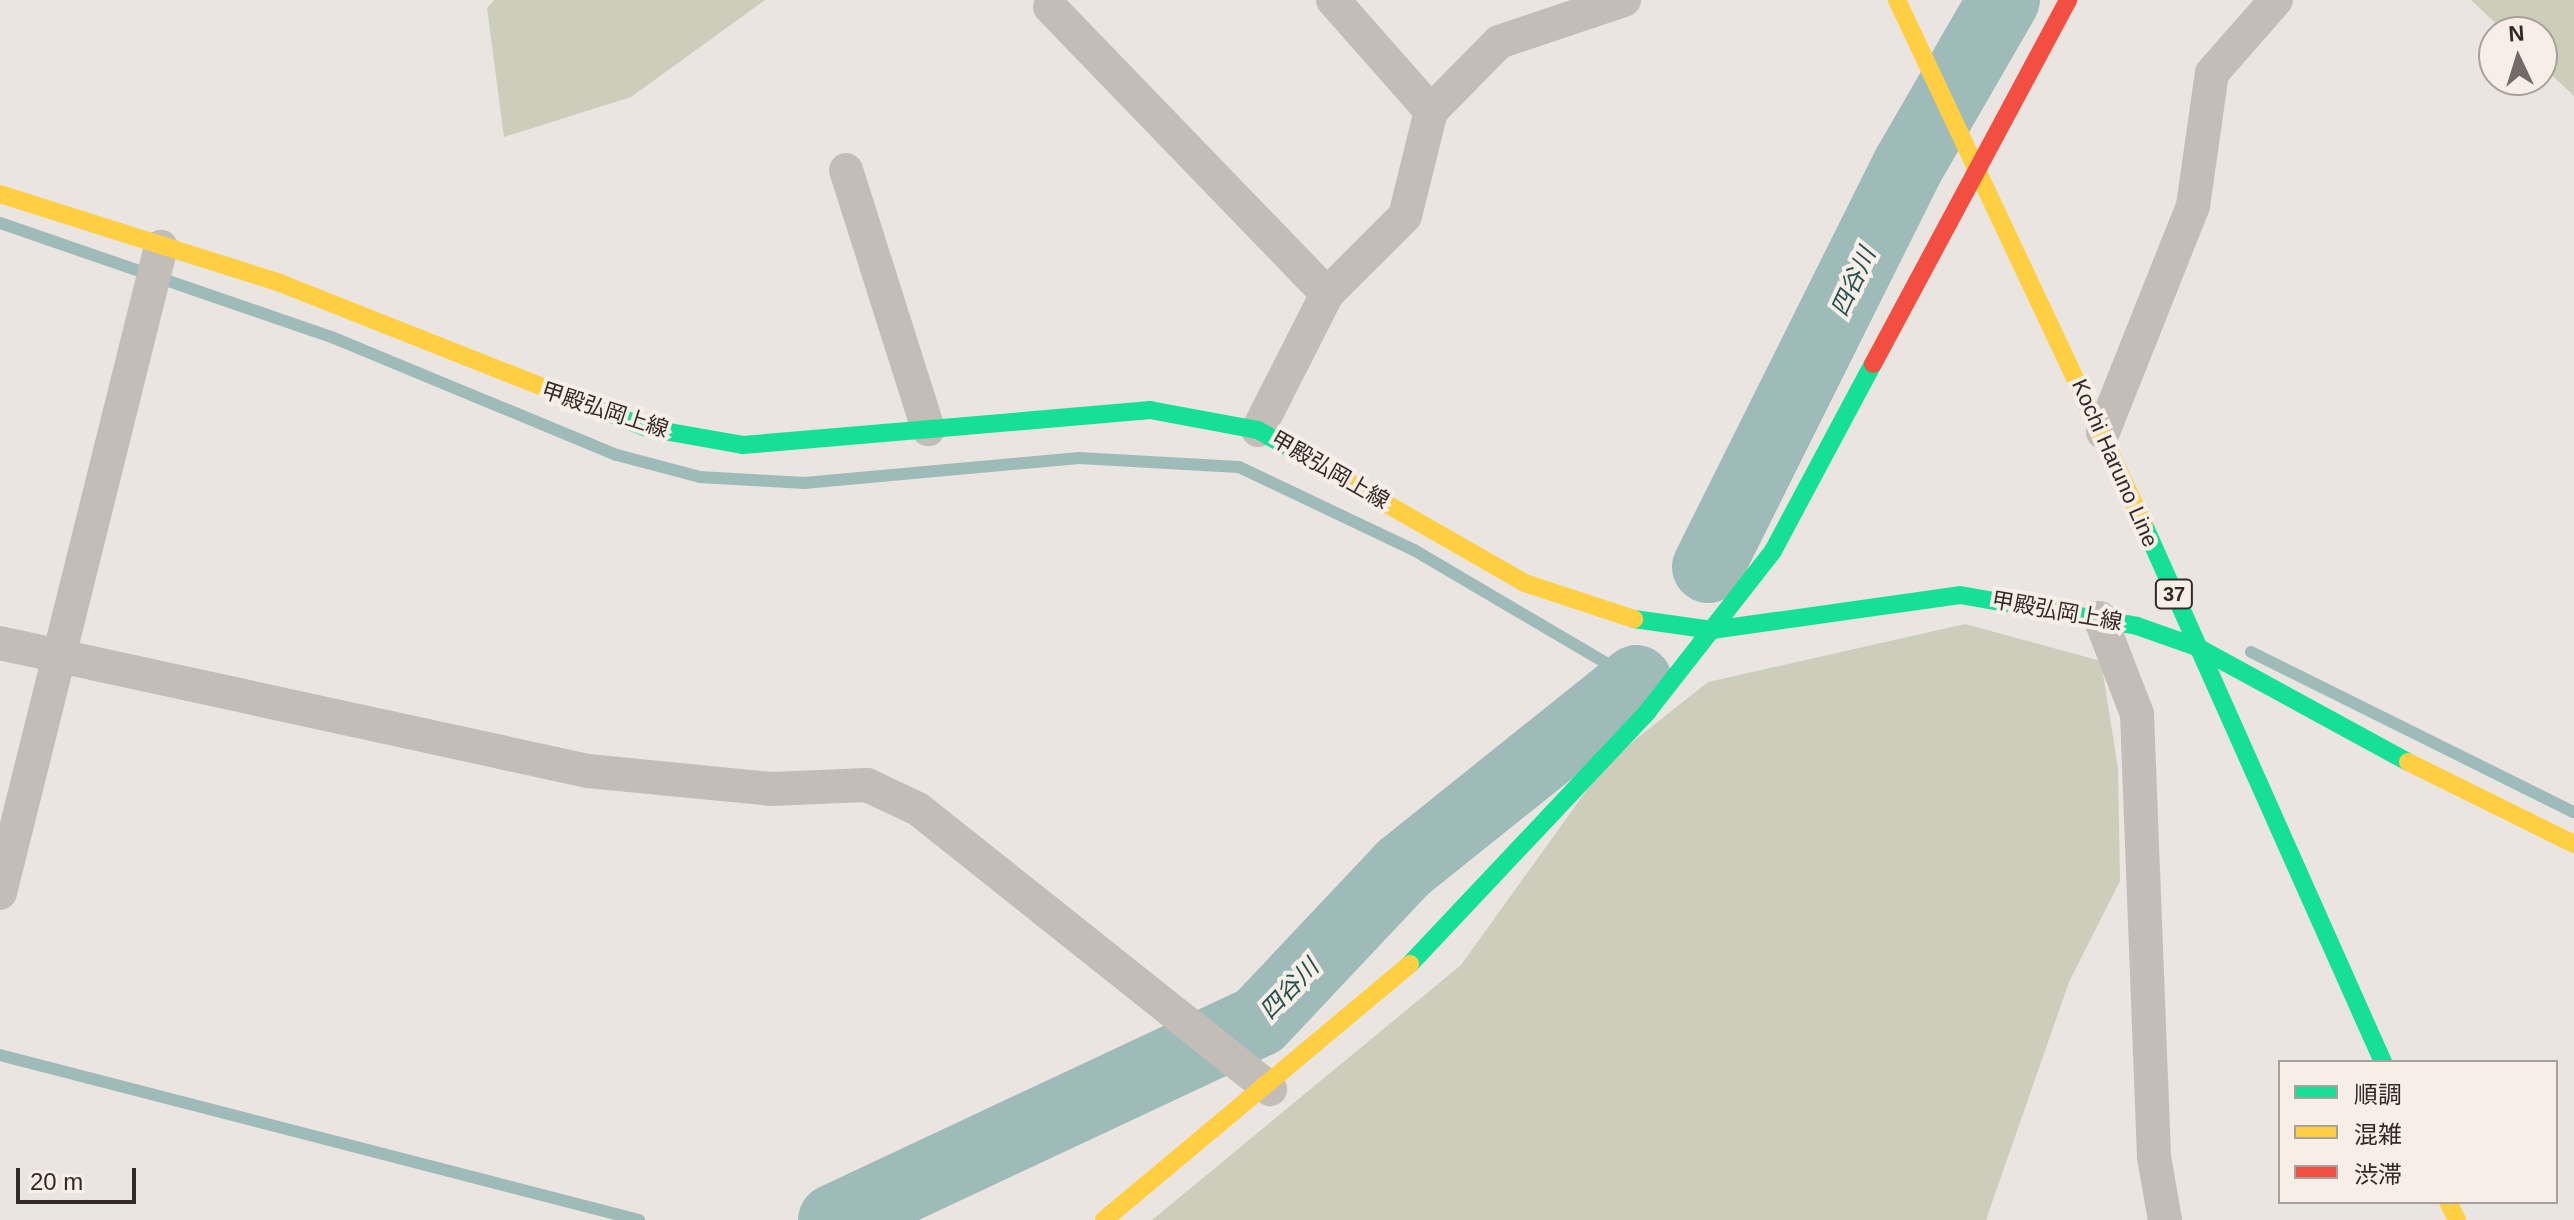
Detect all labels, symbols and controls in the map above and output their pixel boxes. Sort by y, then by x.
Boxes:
north arrow [2478,16,2558,96]
text: N [2508,21,2525,47]
water label: 四谷川 [1825,243,1881,321]
street label: Kochi Haruno Line [2066,375,2164,551]
street label: 甲殿弘岡上線 [538,377,672,443]
street label: 甲殿弘岡上線 [1266,426,1394,514]
road number: 37 [2154,578,2194,610]
street label: 甲殿弘岡上線 [1990,587,2124,635]
water label: 四谷川 [1254,953,1324,1025]
legend [2278,1060,2558,1204]
text: 順調 [2354,1081,2402,1108]
text: 混雑 [2354,1121,2402,1148]
scale bar [20,1152,140,1202]
text: 渋滞 [2354,1161,2402,1188]
text: 20 m [30,1168,83,1195]

